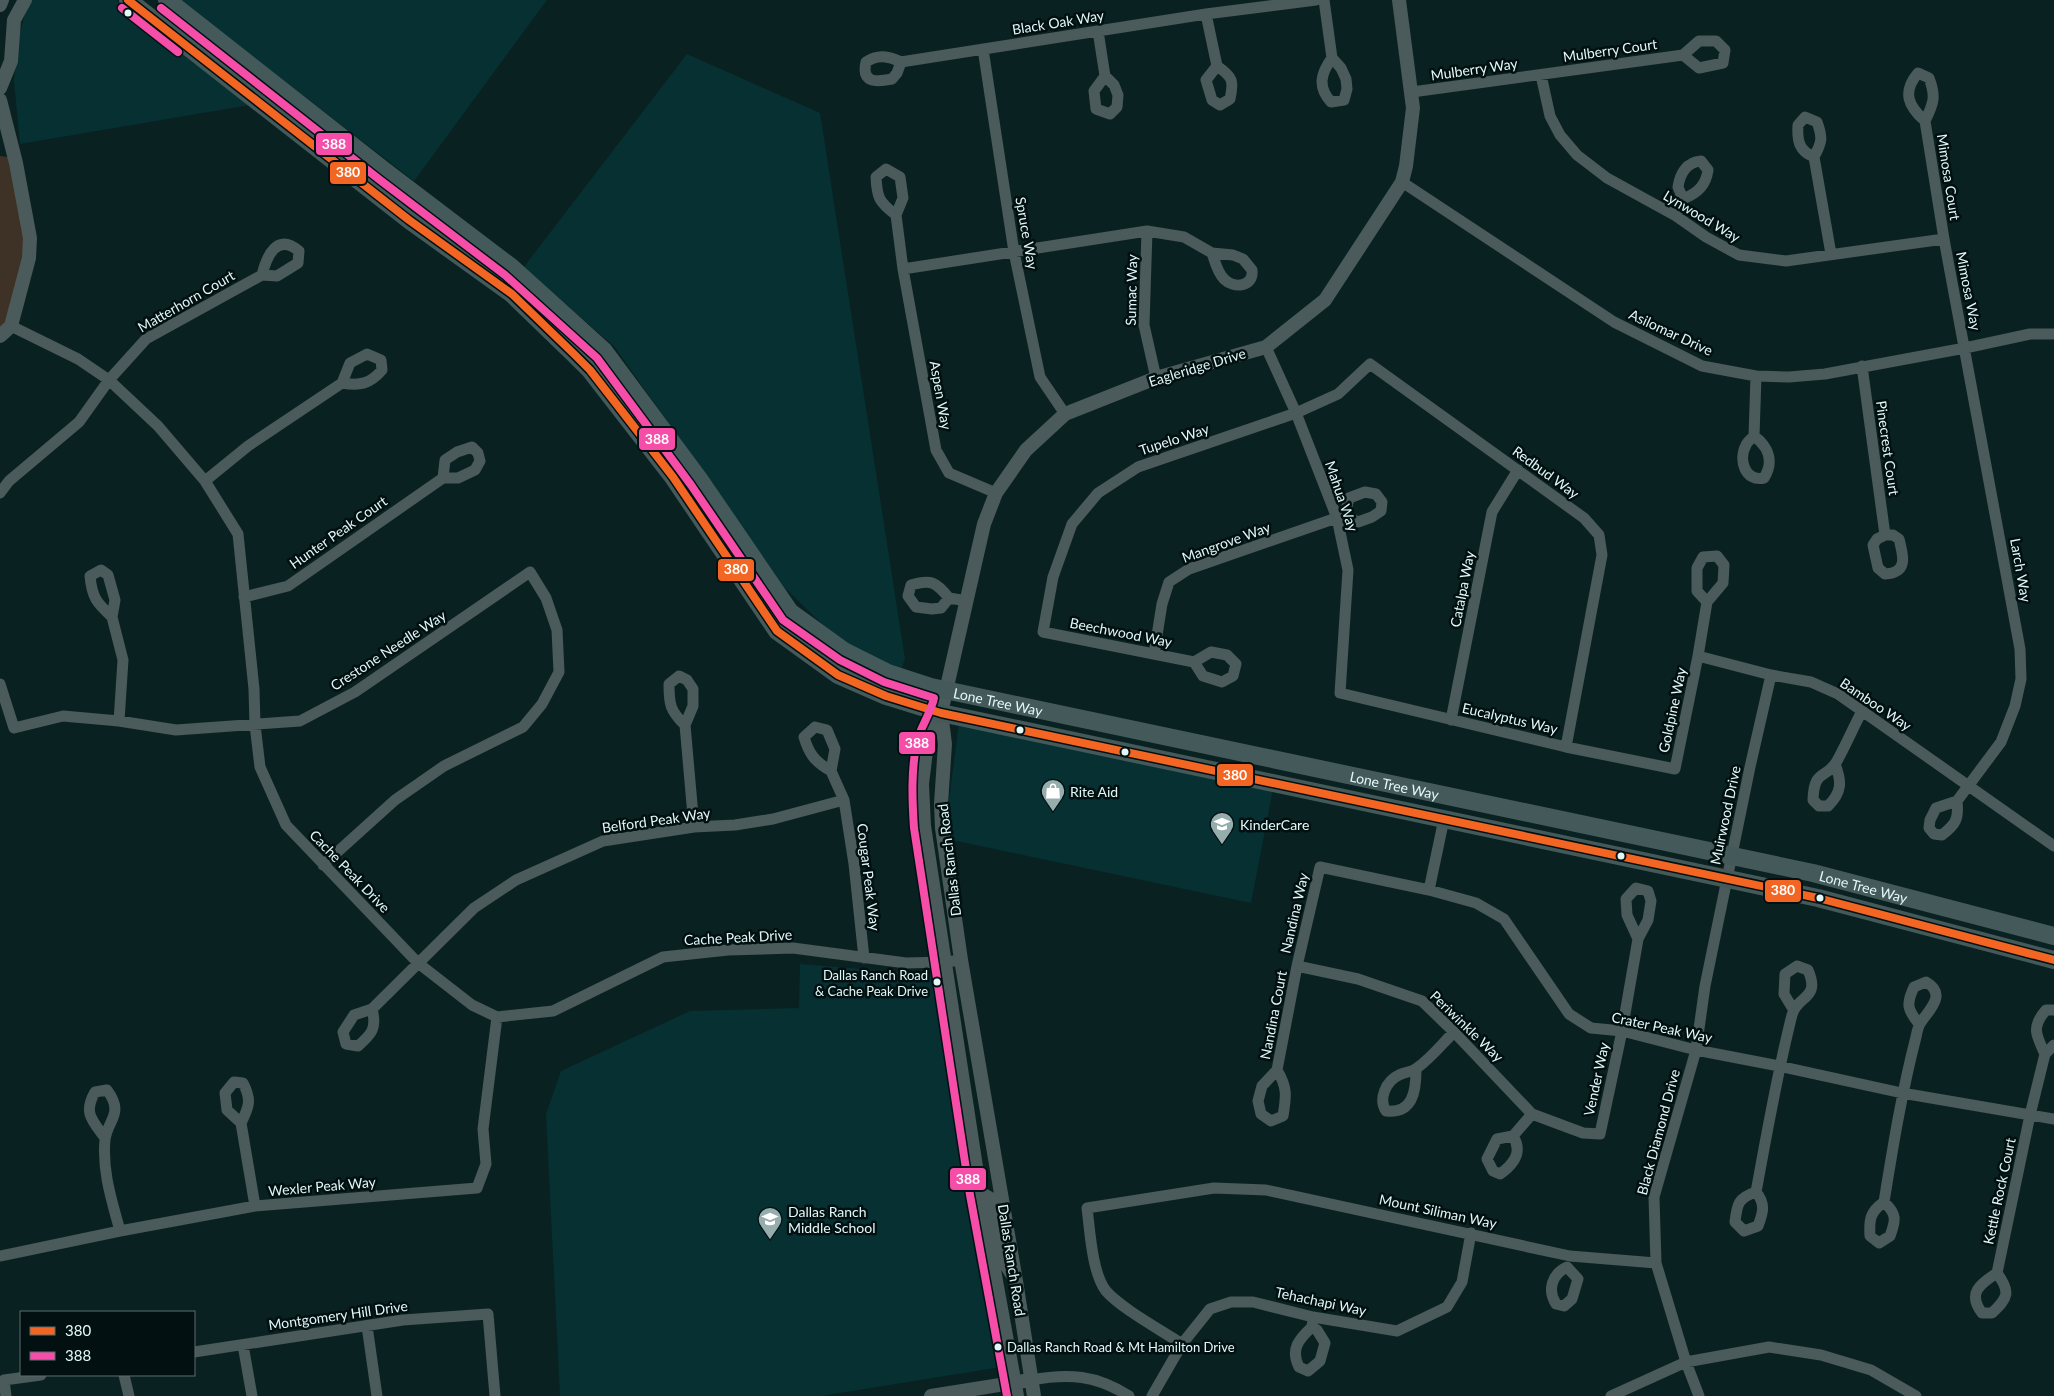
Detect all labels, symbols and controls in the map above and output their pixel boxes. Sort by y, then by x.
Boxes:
street label: Black Oak Way [1011,6,1106,38]
unlabelled marker [123,8,133,18]
street label: Mulberry Court [1562,35,1658,65]
street label: Mulberry Way [1430,54,1519,83]
line badge: 388 [315,132,353,156]
street label: Mimosa Court [1934,133,1964,221]
text: 388 [322,135,346,152]
line badge: 380 [329,161,367,185]
text: 380 [336,163,360,180]
street label: Lynwood Way [1661,186,1744,246]
street label: Spruce Way [1012,195,1042,271]
street label: Mimosa Way [1953,250,1985,333]
street label: Sumac Way [1122,253,1140,326]
street label: Matterhorn Court [135,266,237,336]
street label: Asilomar Drive [1626,305,1716,359]
street label: Eagleridge Drive [1146,344,1248,390]
street label: Aspen Way [927,359,956,432]
street label: Pinecrest Court [1873,400,1903,496]
street label: Tupelo Way [1137,420,1212,458]
line badge: 388 [638,427,676,451]
text: 388 [645,430,669,447]
street label: Redbud Way [1509,442,1583,502]
street label: Mahua Way [1322,459,1362,534]
street label: Hunter Peak Court [286,492,390,572]
street label: Mangrove Way [1179,518,1273,566]
street label: Larch Way [2007,537,2035,604]
street label: Catalpa Way [1446,549,1478,629]
line badge: 380 [717,558,755,582]
text: 380 [724,560,748,577]
street label: Crestone Needle Way [327,606,450,694]
street label: Beechwood Way [1068,614,1174,650]
street label: Goldpine Way [1655,665,1689,754]
street label: Bamboo Way [1837,674,1915,734]
street label: Lone Tree Way [952,684,1045,719]
street label: Eucalyptus Way [1461,699,1560,737]
unlabelled marker [1015,725,1025,735]
line badge: 388 [898,731,936,755]
text: 388 [905,734,929,751]
unlabelled marker [1120,747,1130,757]
line badge: 380 [1216,763,1254,787]
street label: Muirwood Drive [1706,764,1744,866]
text: 380 [1223,766,1247,783]
street label: Lone Tree Way [1348,767,1441,803]
shop icon: Rite Aid [1040,778,1066,812]
place label: Rite Aid [1070,783,1118,800]
street label: Dallas Ranch Road [934,803,964,917]
street label: Belford Peak Way [601,804,712,836]
school or university icon: KinderCare [1209,811,1235,845]
place label: KinderCare [1240,816,1309,833]
street label: Cougar Peak Way [854,822,884,933]
street label: Cache Peak Drive [306,826,394,916]
unlabelled marker [1616,851,1626,861]
street label: Lone Tree Way [1818,867,1910,906]
street label: Nandina Way [1276,870,1312,955]
line badge: 380 [1764,879,1802,903]
text: 380 [1771,881,1795,898]
unlabelled marker [1815,893,1825,903]
street label: Cache Peak Drive [684,926,792,948]
place label: Dallas Ranch Road & Cache Peak Drive [815,967,928,999]
street label: Nandina Court [1256,969,1290,1061]
marker: Dallas Ranch Road & Cache Peak Drive [932,977,942,987]
street label: Periwinkle Way [1427,987,1508,1066]
street label: Crater Peak Way [1610,1008,1715,1046]
street label: Vender Way [1580,1040,1612,1117]
street label: Black Diamond Drive [1633,1067,1683,1197]
street label: Kettle Rock Court [1979,1136,2019,1246]
line badge: 388 [949,1167,987,1191]
text: 388 [956,1170,980,1187]
street label: Wexler Peak Way [268,1173,377,1199]
street label: Mount Siliman Way [1378,1190,1499,1232]
place label: Dallas Ranch Middle School [788,1203,875,1236]
street label: Dallas Ranch Road [995,1203,1029,1317]
school or university icon: Dallas Ranch Middle School [757,1206,783,1240]
street label: Tehachapi Way [1274,1283,1369,1319]
street label: Montgomery Hill Drive [267,1297,409,1333]
legend [20,1311,195,1376]
text: 380 [65,1321,91,1339]
place label: Dallas Ranch Road & Mt Hamilton Drive [1007,1339,1235,1355]
marker: Dallas Ranch Road & Mt Hamilton Drive [993,1342,1003,1352]
text: 388 [65,1346,91,1364]

